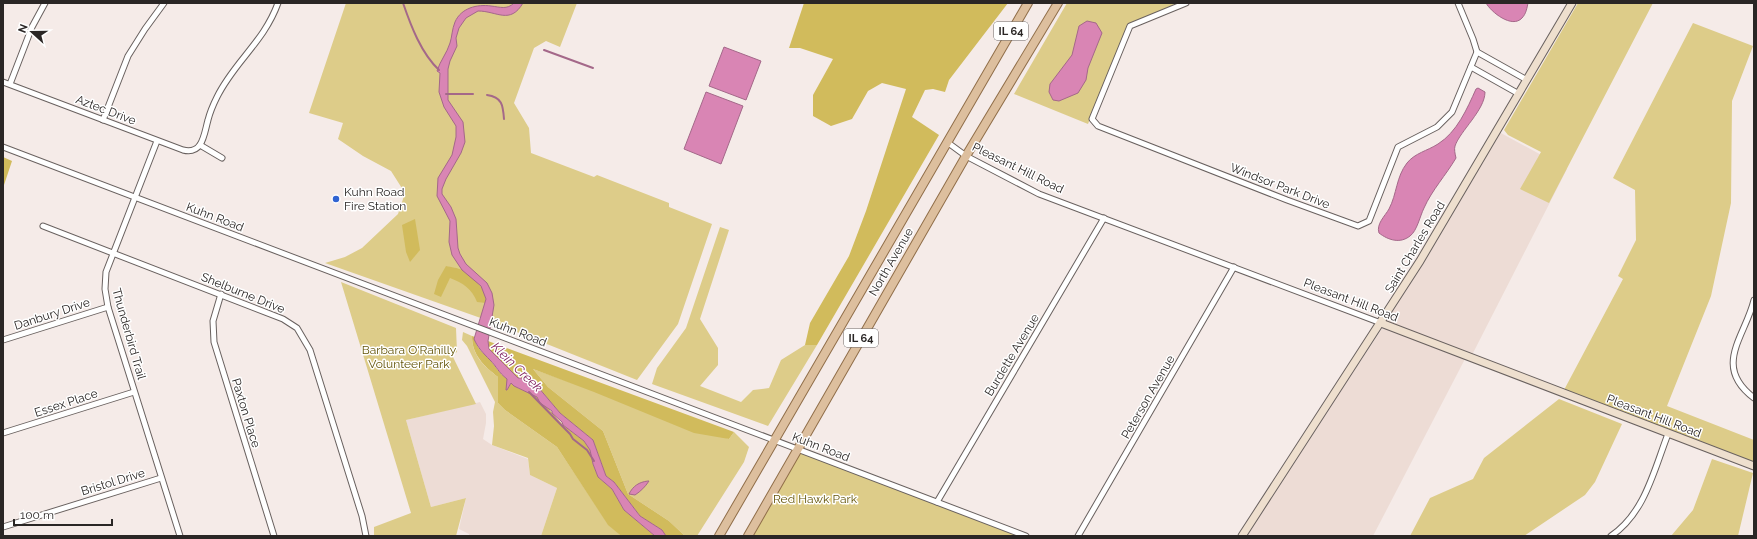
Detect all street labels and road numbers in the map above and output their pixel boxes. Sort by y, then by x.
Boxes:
road number: IL 64 [994,22,1028,40]
street label: Aztec Drive [74,92,138,128]
street label: Pleasant Hill Road [970,140,1066,196]
street label: Windsor Park Drive [1228,161,1332,211]
street label: Saint Charles Road [1382,199,1448,295]
street label: Kuhn Road [184,200,246,234]
street label: North Avenue [866,225,916,299]
street label: Shelburne Drive [199,270,287,316]
street label: Pleasant Hill Road [1302,276,1400,324]
street label: Thunderbird Trail [109,287,149,382]
street label: Danbury Drive [12,295,92,333]
street label: Burdette Avenue [982,311,1042,399]
street label: Kuhn Road [487,315,549,349]
road number: IL 64 [844,329,878,347]
street label: Peterson Avenue [1118,353,1178,441]
street label: Paxton Place [229,377,263,449]
street label: Essex Place [33,386,99,420]
street label: Pleasant Hill Road [1605,392,1703,440]
street label: Kuhn Road [790,430,852,464]
street label: Bristol Drive [79,466,147,498]

